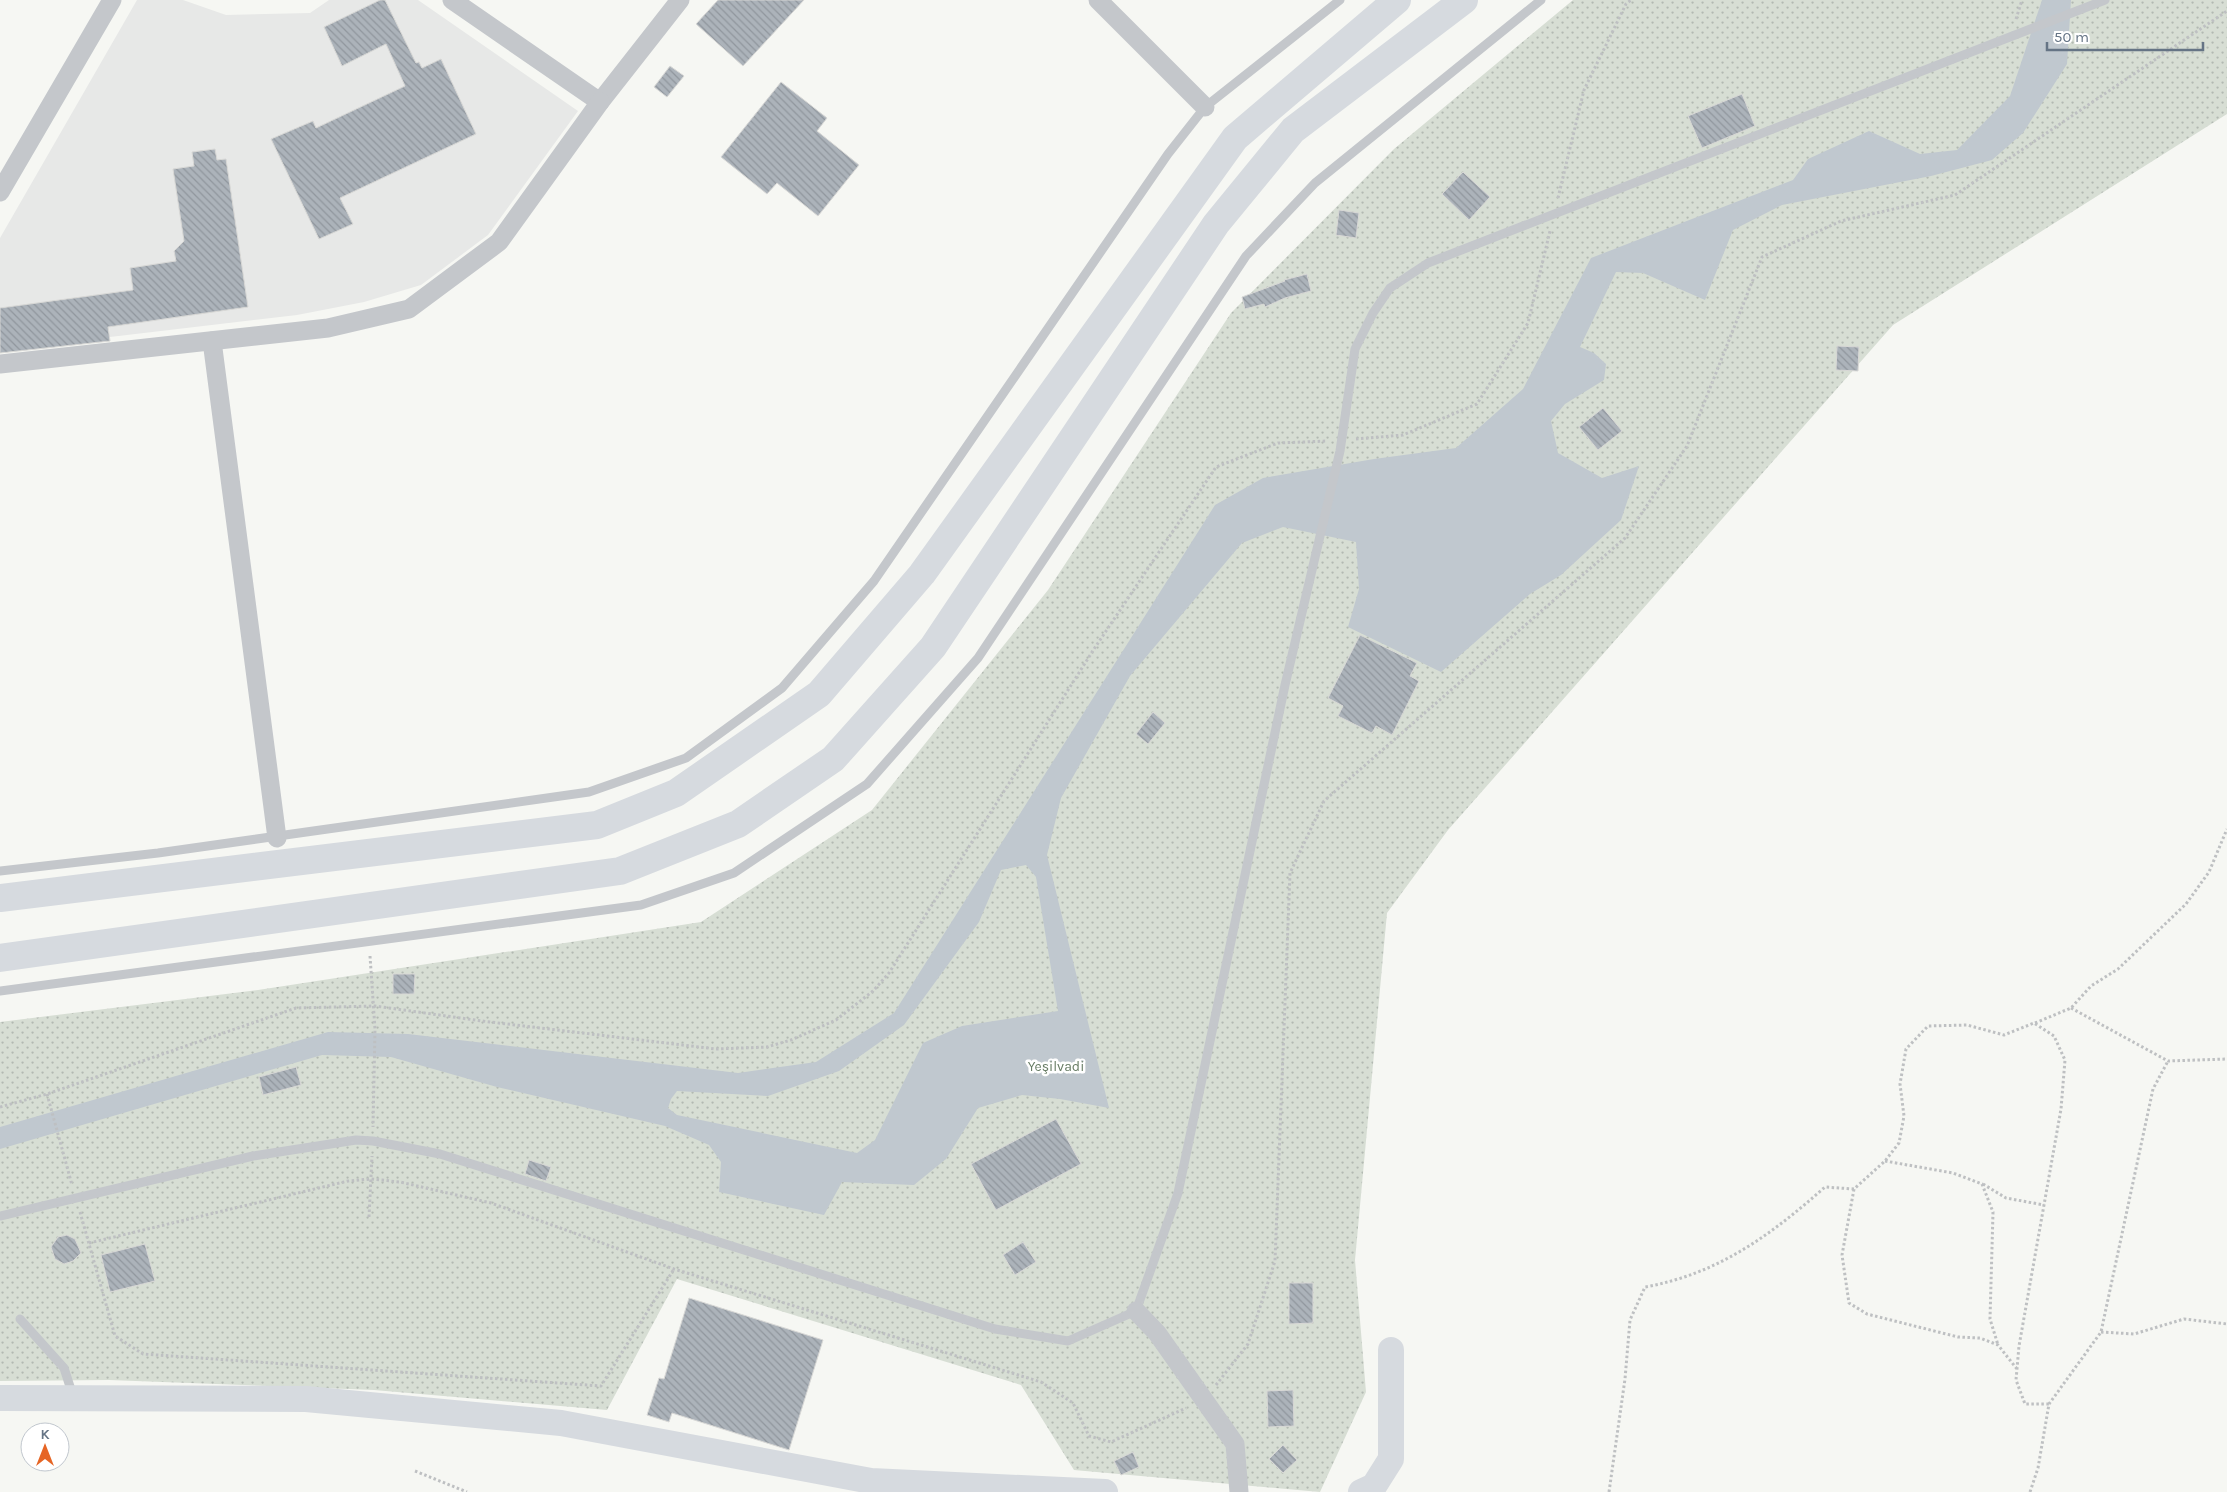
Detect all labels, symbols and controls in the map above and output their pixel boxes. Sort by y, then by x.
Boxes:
scale bar [2047,20,2203,52]
text: 50 m [2054,28,2089,46]
park label: Yeşilvadi [1028,1058,1084,1075]
north arrow [20,1422,70,1472]
text: K [40,1426,50,1443]

